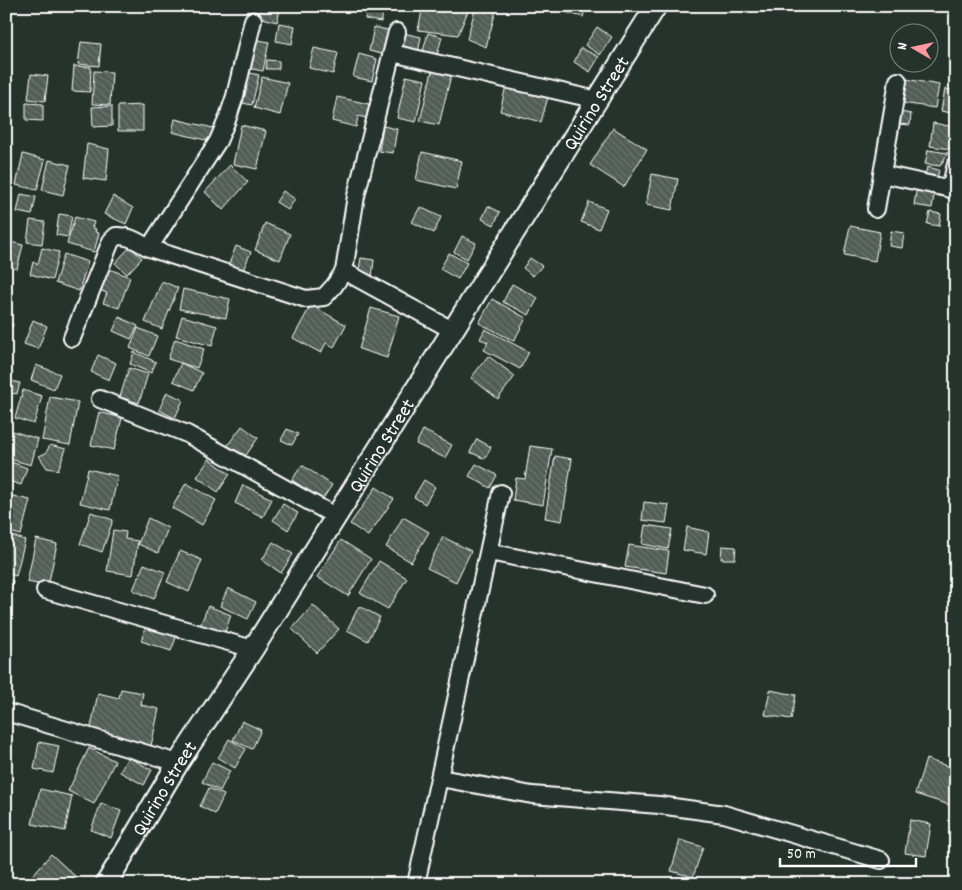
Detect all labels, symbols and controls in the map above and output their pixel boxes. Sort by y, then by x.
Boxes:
north arrow [890,22,940,72]
text: N [893,41,914,51]
street label: Quirino Street [558,52,638,157]
street label: Quirino Street [343,394,424,499]
street label: Quirino Street [127,737,206,842]
scale bar [780,835,916,867]
text: 50 m [787,844,816,866]

